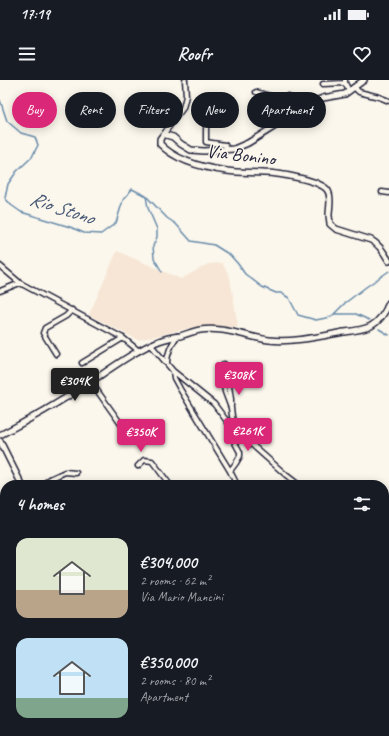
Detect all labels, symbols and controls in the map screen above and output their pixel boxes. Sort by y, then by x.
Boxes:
text: 17:19 [20,5,50,24]
icon: menu [16,43,38,65]
text: Roofr [177,43,212,65]
icon: heart [351,43,373,65]
chip: Buy [12,92,57,128]
chip: Rent [65,92,116,128]
chip: Filters [124,92,183,128]
chip: New [191,92,239,128]
chip: Apartment [247,92,326,128]
street label: Via Bonino [205,139,279,171]
water label: Rio Stono [27,186,100,231]
pin: €308K [211,362,267,396]
text: €308K [224,367,254,383]
pin: €304K [47,368,103,402]
text: €304K [60,373,90,389]
pin: €261K [220,418,276,452]
pin: €350K [113,419,169,453]
text: €261K [233,423,263,439]
text: €350K [126,424,156,440]
icon: filters [351,493,373,515]
text: 4 homes [16,494,64,515]
text: €304,000 [140,552,197,573]
icon: home [48,554,96,602]
text: 2 rooms · 62 m² [140,573,210,589]
text: Via Mario Mancini [140,589,223,605]
text: €350,000 [140,652,197,673]
icon: home [48,654,96,702]
text: 2 rooms · 80 m² [140,673,210,689]
text: Apartment [140,689,188,705]

